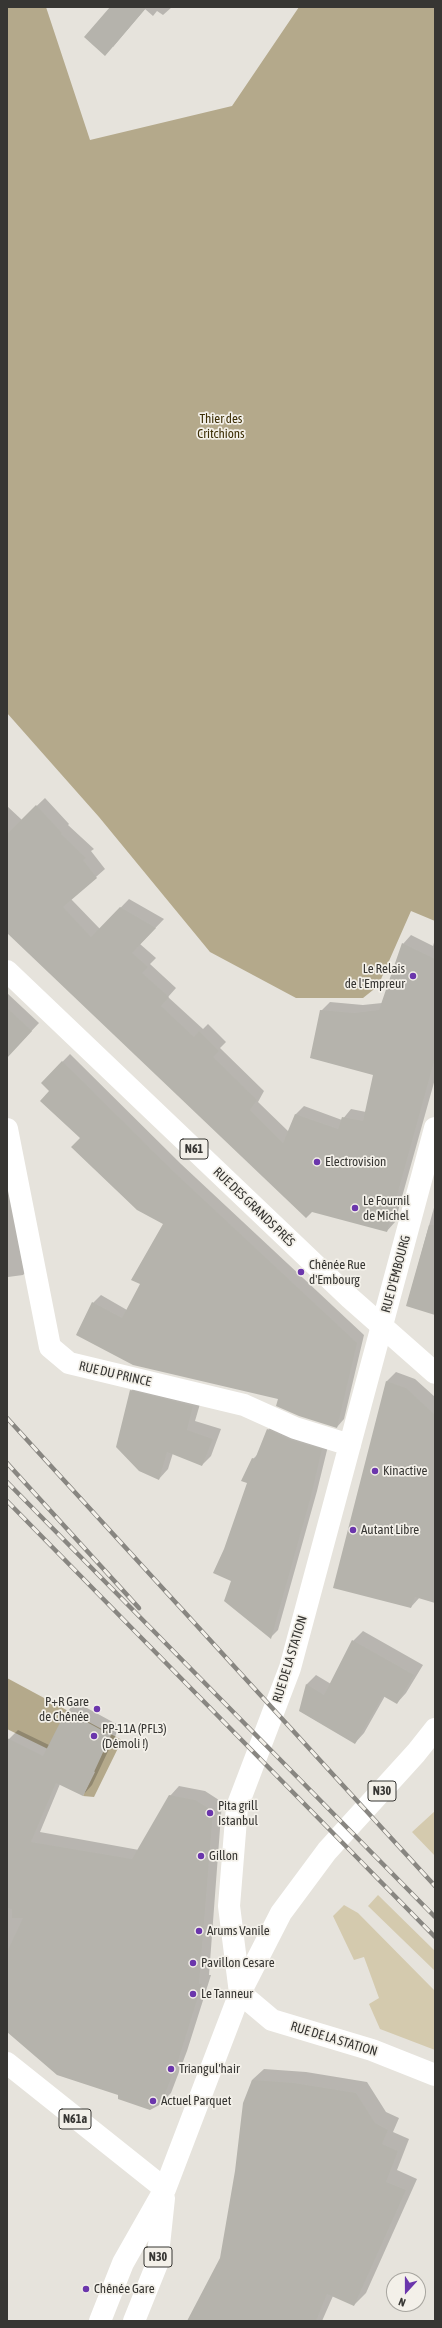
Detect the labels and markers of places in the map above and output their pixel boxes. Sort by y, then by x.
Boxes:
place label: Le Relais de l'Empreur [345,961,405,992]
marker: Le Relais de l'Empreur [408,971,418,981]
place label: Electrovision [325,1154,386,1170]
marker: Electrovision [312,1157,322,1167]
place label: Le Fournil de Michel [363,1193,410,1224]
marker: Le Fournil de Michel [350,1203,360,1213]
place label: Chênée Rue d'Embourg [309,1257,366,1288]
marker: Chênée Rue d'Embourg [296,1267,306,1277]
place label: Kinactive [383,1463,427,1479]
marker: Kinactive [370,1466,380,1476]
place label: Autant Libre [361,1522,419,1538]
marker: Autant Libre [348,1525,358,1535]
place label: P+R Gare de Chênée [39,1694,89,1725]
marker: P+R Gare de Chênée [92,1704,102,1714]
place label: PP-11A (PFL3) (Démoli !) [102,1721,167,1752]
marker: PP-11A (PFL3) (Démoli !) [89,1731,99,1741]
place label: Pita grill Istanbul [218,1798,258,1829]
marker: Pita grill Istanbul [205,1808,215,1818]
place label: Gillon [209,1848,238,1864]
marker: Gillon [196,1851,206,1861]
place label: Arums Vanile [207,1923,270,1939]
marker: Arums Vanile [194,1926,204,1936]
place label: Pavillon Cesare [201,1955,275,1971]
marker: Pavillon Cesare [188,1958,198,1968]
place label: Le Tanneur [201,1986,253,2002]
marker: Le Tanneur [188,1989,198,1999]
place label: Triangul'hair [179,2061,240,2077]
marker: Triangul'hair [166,2064,176,2074]
place label: Actuel Parquet [161,2093,231,2109]
marker: Actuel Parquet [148,2096,158,2106]
place label: Chênée Gare [94,2281,155,2297]
marker: Chênée Gare [81,2284,91,2294]

